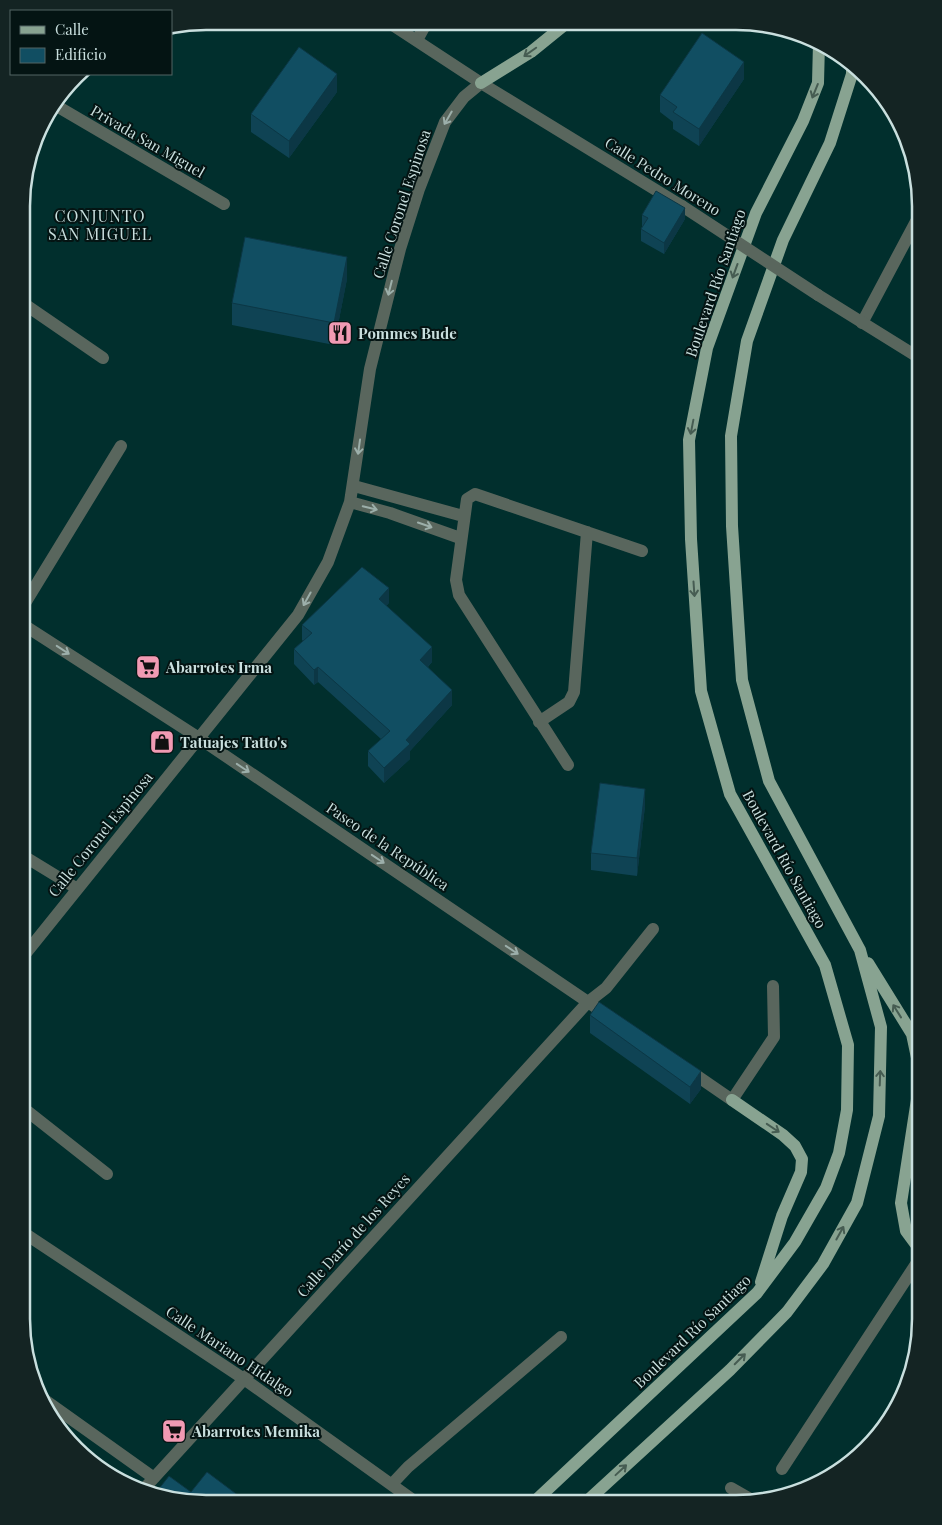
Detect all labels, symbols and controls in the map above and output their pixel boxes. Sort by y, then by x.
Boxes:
legend [10,10,172,75]
text: Calle [55,19,89,39]
text: Edificio [55,44,106,64]
one-way arrow [523,47,537,57]
one-way arrow [810,83,819,98]
street label: Privada San Miguel [87,100,209,182]
one-way arrow [443,110,453,125]
street label: Calle Coronel Espinosa [367,126,435,281]
street label: Calle Pedro Moreno [601,132,725,220]
district label: CONJUNTO SAN MIGUEL [48,205,152,244]
street label: Boulevard Río Santiago [680,206,750,360]
one-way arrow [730,263,739,278]
one-way arrow [385,279,394,295]
restaurant icon: Pommes Bude [327,320,353,346]
place label: Pommes Bude [358,323,457,343]
one-way arrow [686,419,696,435]
one-way arrow [354,439,364,455]
one-way arrow [361,503,377,513]
one-way arrow [417,521,432,530]
one-way arrow [690,581,699,597]
one-way arrow [301,592,311,606]
one-way arrow [56,646,70,656]
supermarket icon: Abarrotes Irma [135,654,161,680]
place label: Abarrotes Irma [165,657,272,677]
shop icon: Tatuajes Tatto's [149,729,175,755]
place label: Tatuajes Tatto's [180,732,287,752]
one-way arrow [236,763,250,773]
street label: Calle Coronel Espinosa [43,767,157,901]
street label: Boulevard Río Santiago [739,786,831,932]
street label: Paseo de la República [323,798,454,895]
one-way arrow [370,854,384,864]
one-way arrow [505,945,519,955]
one-way arrow [892,1005,902,1019]
one-way arrow [875,1070,885,1086]
one-way arrow [765,1123,779,1133]
street label: Calle Darío de los Reyes [292,1169,414,1301]
one-way arrow [836,1226,846,1241]
street label: Boulevard Río Santiago [629,1270,755,1392]
street label: Calle Mariano Hidalgo [162,1301,298,1401]
one-way arrow [734,1353,746,1366]
supermarket icon: Abarrotes Memika [161,1418,187,1444]
place label: Abarrotes Memika [191,1421,320,1441]
one-way arrow [615,1464,627,1476]

